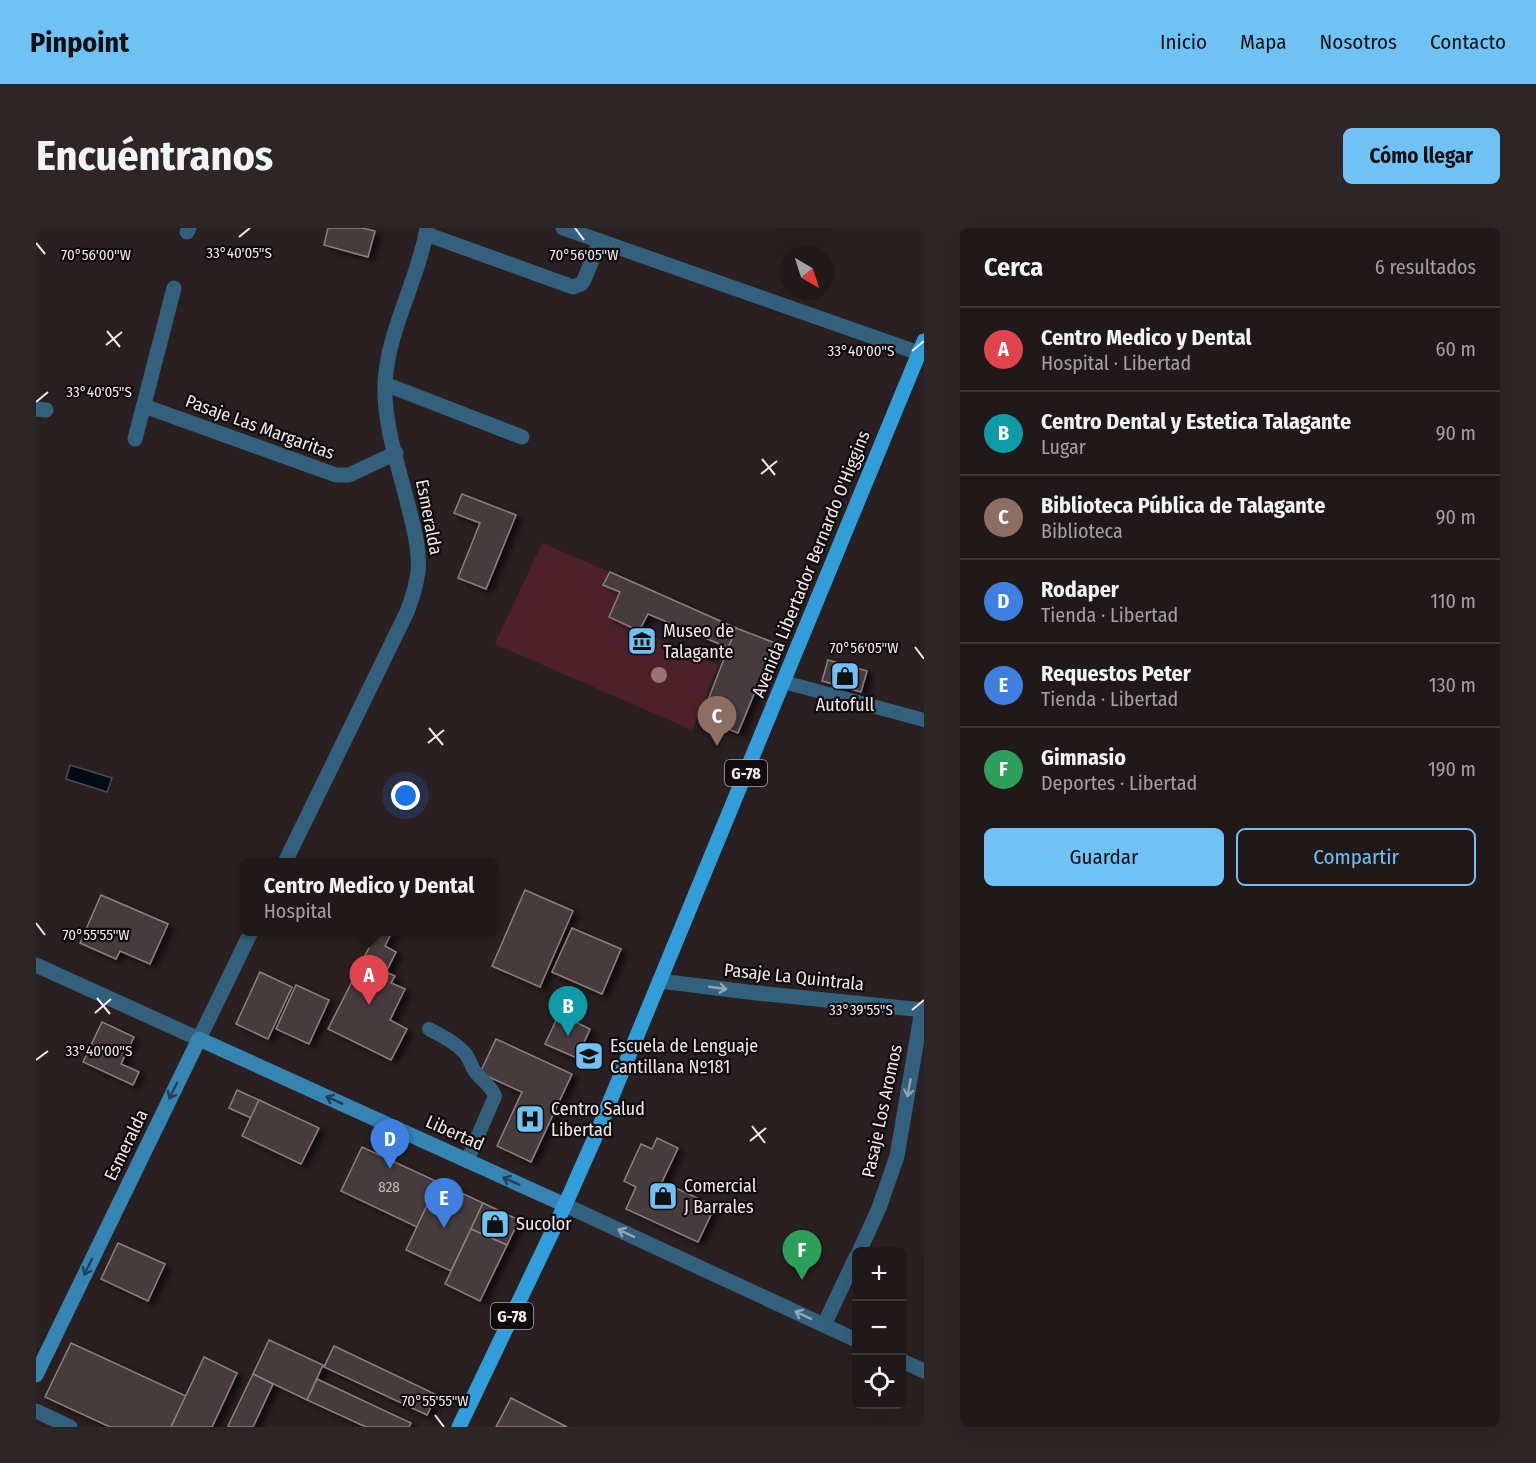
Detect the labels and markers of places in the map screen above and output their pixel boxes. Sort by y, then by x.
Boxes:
place label: Museo de Talagante [663,620,734,663]
museum icon: Museo de Talagante [626,625,658,657]
shop icon: Autofull [829,660,861,692]
place label: Autofull [816,694,874,716]
pin: C [698,696,736,746]
pin: A [350,956,388,1005]
pin: B [548,986,588,1036]
place label: Escuela de Lenguaje Cantillana Nº181 [610,1035,758,1078]
school or university icon: Escuela de Lenguaje Cantillana Nº181 [573,1040,605,1072]
place label: Centro Salud Libertad [551,1098,645,1141]
hospital icon: Centro Salud Libertad [514,1103,546,1135]
pin: D [370,1120,410,1169]
place label: Comercial J Barrales [684,1175,757,1218]
pin: E [424,1178,464,1228]
shop icon: Comercial J Barrales [647,1180,679,1212]
shop icon: Sucolor [479,1208,511,1240]
place label: Sucolor [516,1213,572,1235]
pin: F [782,1230,822,1280]

